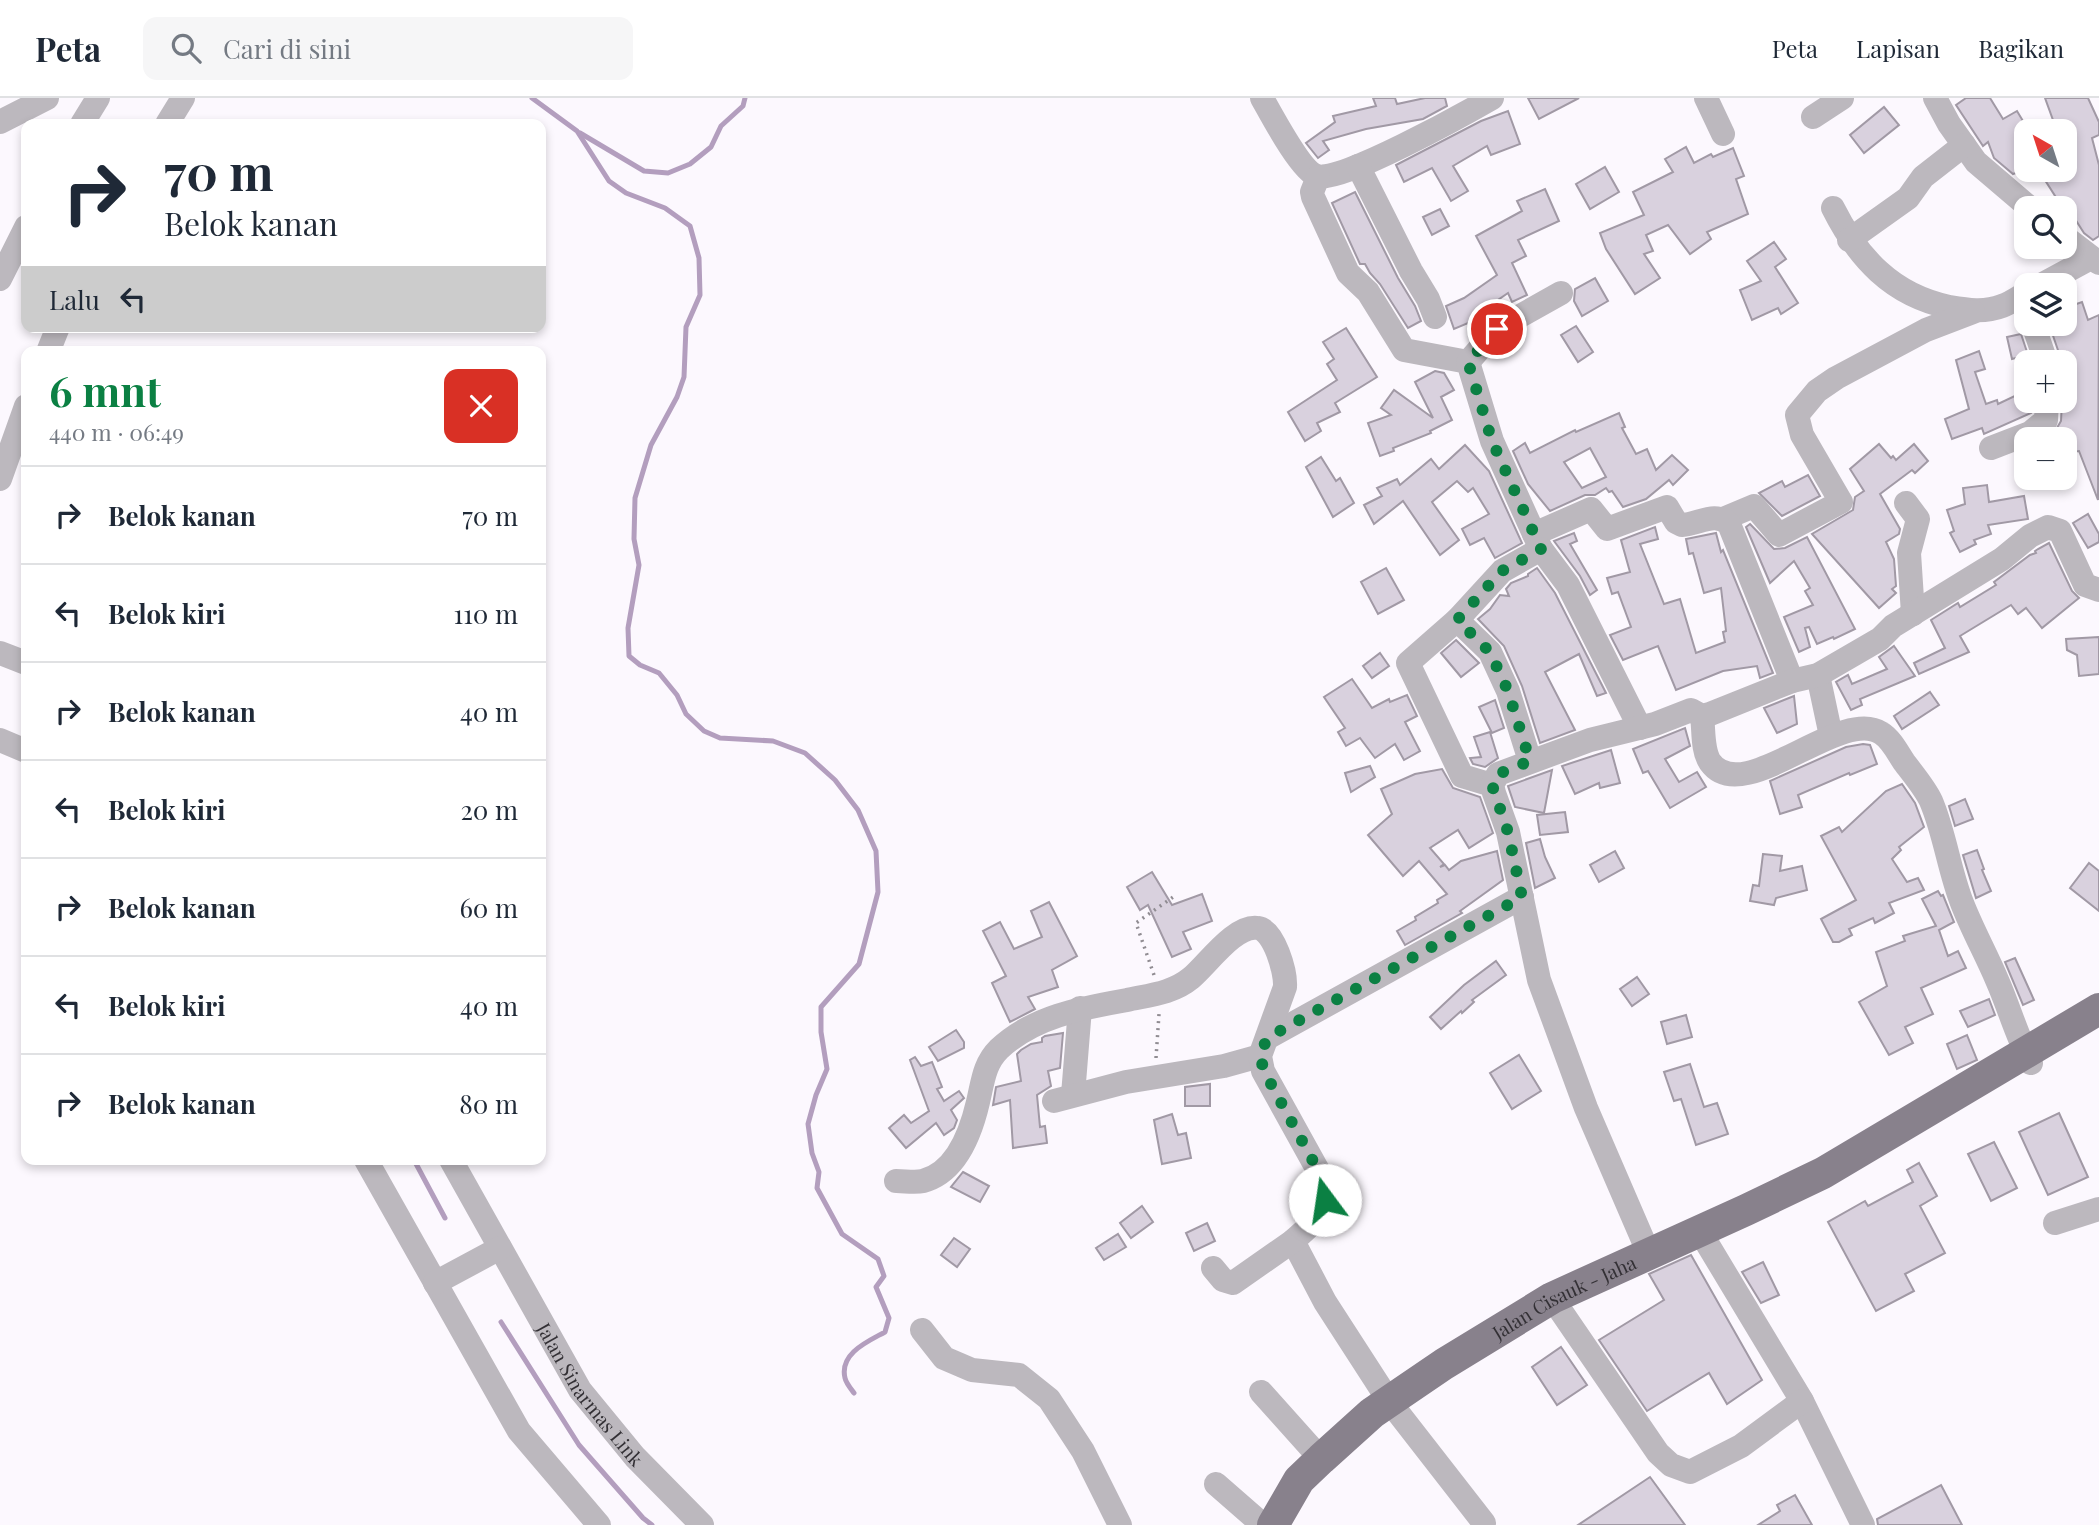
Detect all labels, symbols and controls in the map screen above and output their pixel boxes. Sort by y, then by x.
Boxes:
search box [143,17,633,80]
text: Peta [35,26,101,70]
icon: search [167,29,205,67]
text: Cari di sini [223,31,351,66]
text: Peta [1772,32,1818,64]
text: Lapisan [1856,32,1940,64]
text: Bagikan [1978,32,2064,64]
north arrow [2014,119,2077,182]
map controls [2014,119,2077,490]
text: 70 m [164,138,274,203]
icon: right [49,147,140,238]
button: search [2014,196,2077,259]
text: Belok kanan [164,201,338,244]
button: layers [2014,273,2077,336]
icon: left [114,280,152,318]
text: Lalu [49,282,100,317]
pin [1467,299,1527,359]
icon: arrive [1478,310,1516,348]
button: + [2014,350,2077,413]
text: 6 mnt [49,362,161,418]
button: close [444,369,518,443]
text: 440 m · 06:49 [49,416,184,447]
button: − [2014,427,2077,490]
icon: right [49,496,87,534]
text: Belok kanan [108,498,256,533]
text: 70 m [462,498,518,533]
icon: left [49,594,87,632]
text: Belok kiri [108,596,225,631]
text: 110 m [454,596,518,631]
icon: right [49,692,87,730]
text: Belok kanan [108,694,256,729]
text: 40 m [460,694,518,729]
icon: left [49,790,87,828]
text: Belok kiri [108,792,225,827]
text: 20 m [460,792,518,827]
icon: right [49,888,87,926]
text: Belok kanan [108,890,256,925]
text: 60 m [459,890,518,925]
icon: left [49,986,87,1024]
text: Belok kiri [108,988,225,1023]
text: 40 m [460,988,518,1023]
icon: right [49,1084,87,1122]
text: Belok kanan [108,1086,256,1121]
text: 80 m [459,1086,518,1121]
position arrow [1288,1163,1362,1237]
street label: Jalan Cisauk - Jaha [1486,1248,1641,1345]
street label: Jalan Sinarmas Link [531,1317,650,1472]

